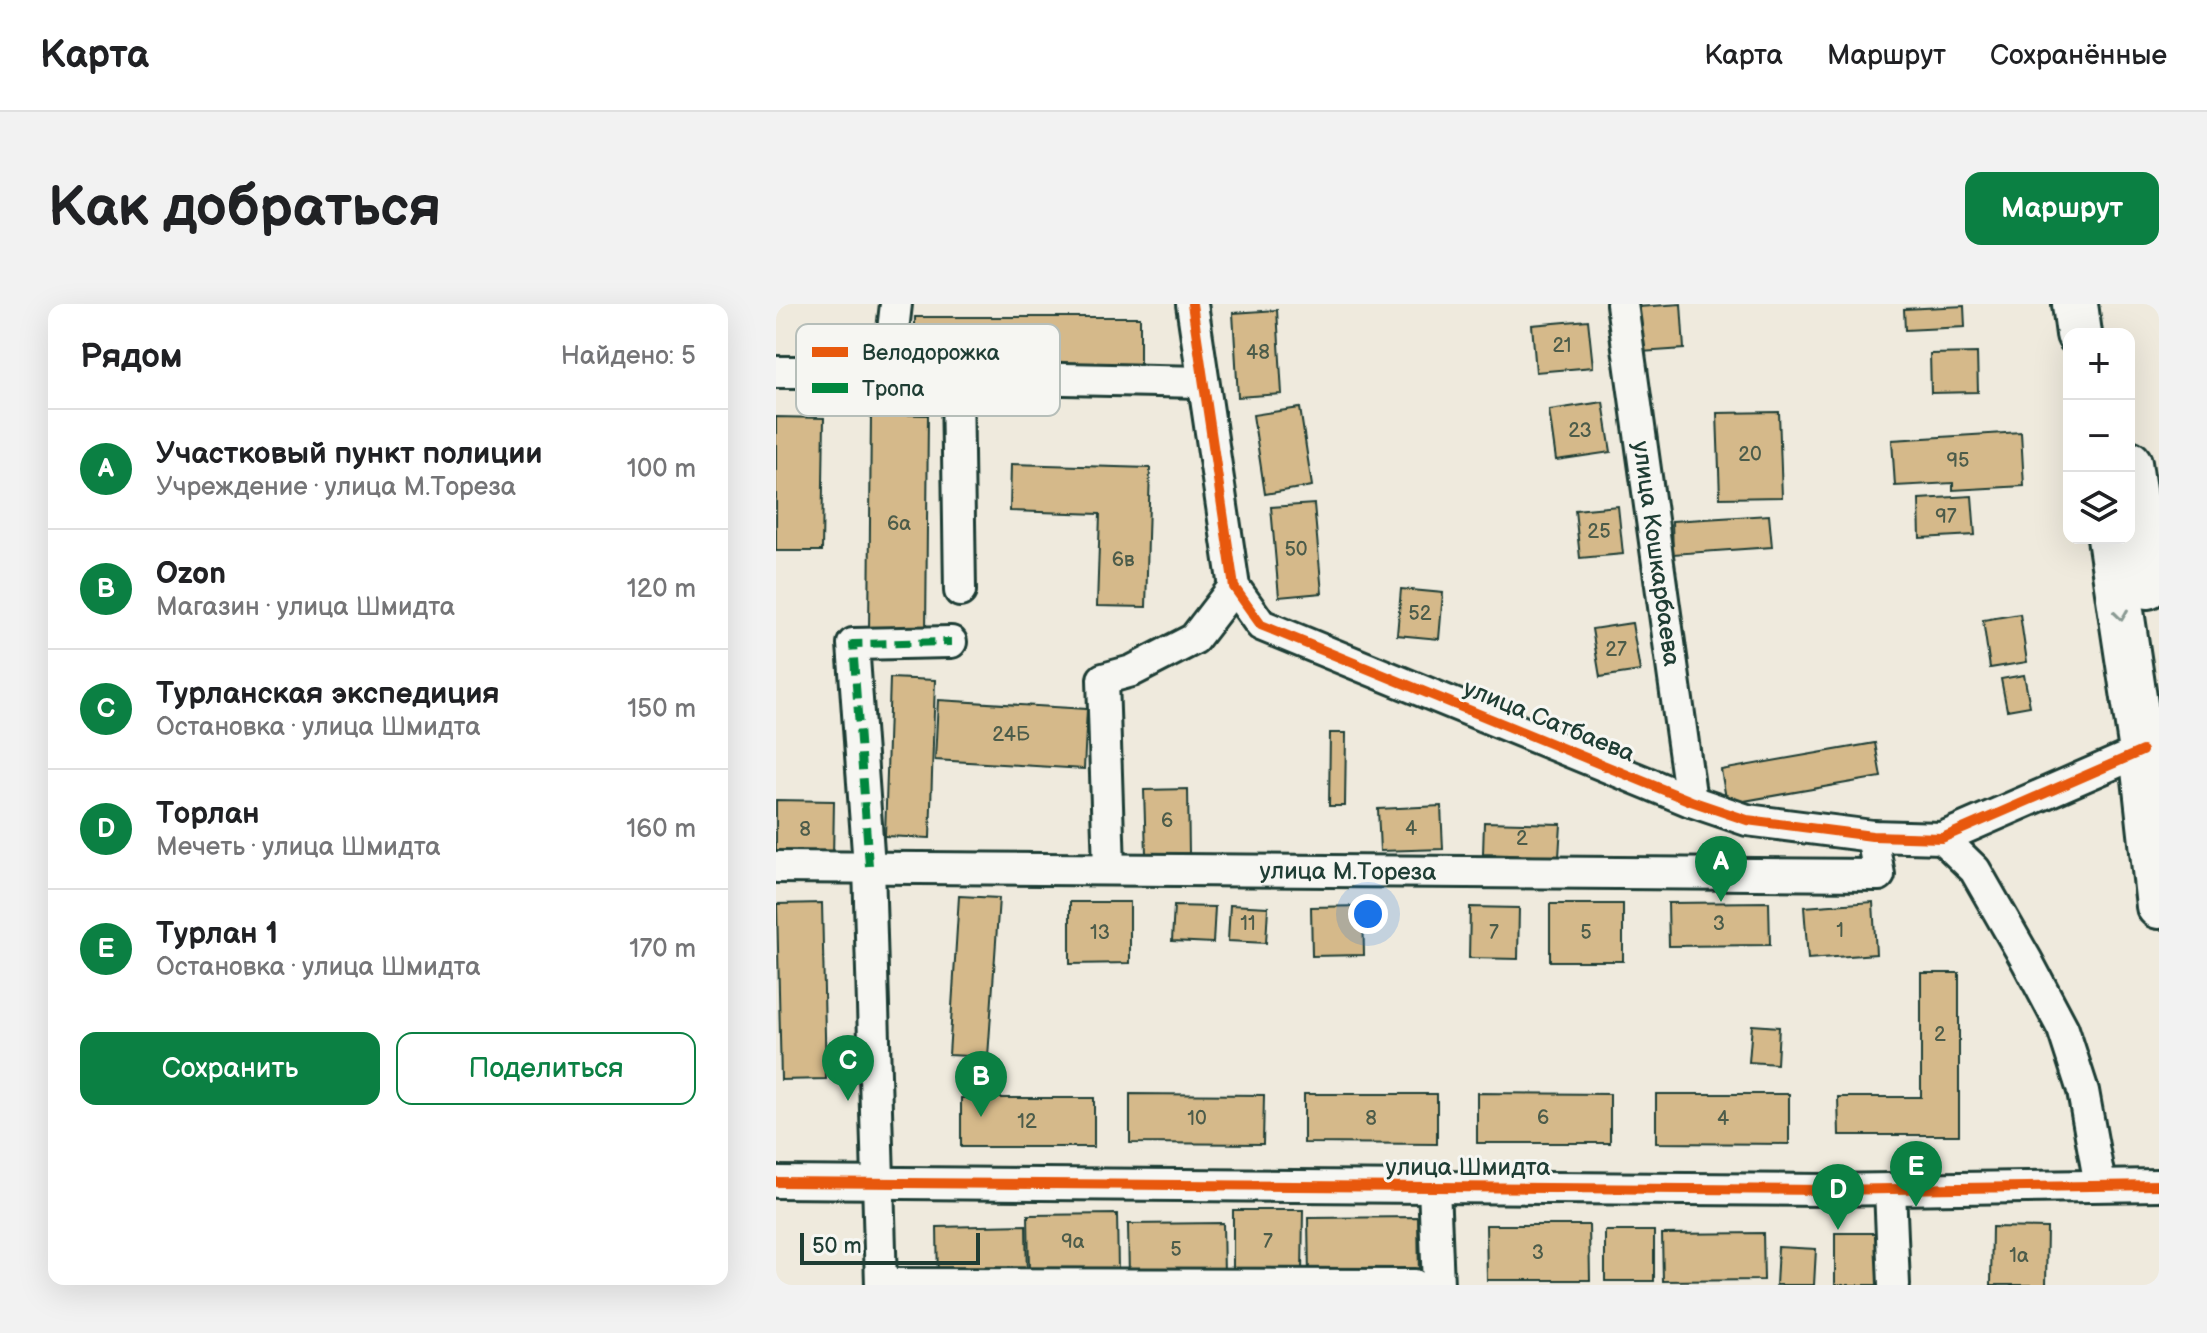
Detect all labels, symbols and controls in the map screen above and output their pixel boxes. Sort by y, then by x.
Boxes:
text: Карта [40,33,149,78]
text: Карта [1704,39,1783,72]
text: Маршрут [1827,39,1946,72]
text: Сохранённые [1990,39,2167,72]
button: Маршрут [1965,172,2159,245]
text: Как добраться [48,175,441,242]
legend [796,324,1060,416]
map controls [2063,328,2135,544]
button: + [2063,328,2135,400]
house number: 21 [1552,334,1572,358]
text: Рядом [80,336,182,377]
text: Велодорожка [862,340,1000,367]
text: Найдено: 5 [561,341,696,372]
house number: 48 [1246,341,1270,365]
text: Тропа [862,376,924,403]
button: − [2063,400,2135,472]
house number: 23 [1568,419,1592,443]
text: Участковый пункт полиции [156,436,542,472]
street label: улица Кошкарбаева [1627,439,1687,668]
house number: 20 [1738,443,1762,467]
house number: 95 [1946,449,1970,473]
text: A [98,454,114,485]
text: 100 m [627,454,696,485]
text: Учреждение · улица М.Тореза [156,472,516,503]
button: layers [2063,472,2135,544]
house number: 97 [1935,505,1957,529]
house number: 6а [887,512,911,536]
house number: 25 [1587,520,1611,544]
house number: 50 [1284,538,1308,562]
house number: 6в [1112,548,1135,572]
text: Ozon [156,556,226,592]
text: B [97,574,115,605]
text: 120 m [627,574,696,605]
text: Магазин · улица Шмидта [156,592,455,623]
house number: 52 [1408,602,1432,626]
one-way arrow [2112,608,2129,622]
house number: 27 [1605,638,1627,662]
street label: улица Сатбаева [1459,673,1639,769]
text: Турланская экспедиция [156,676,500,712]
text: C [97,694,115,725]
text: 150 m [627,694,696,725]
text: Остановка · улица Шмидта [156,712,481,743]
house number: 24Б [992,723,1030,747]
text: Торлан [156,796,259,832]
house number: 6 [1161,809,1173,833]
text: D [97,814,115,845]
text: 160 m [626,814,696,845]
house number: 4 [1405,817,1417,841]
house number: 8 [799,818,811,842]
house number: 2 [1516,827,1528,851]
text: Мечеть · улица Шмидта [156,832,441,863]
pin: A [1695,836,1747,902]
street label: улица М.Тореза [1259,856,1437,886]
your location [1348,894,1388,934]
house number: 11 [1240,912,1256,936]
house number: 3 [1713,912,1725,936]
text: Турлан 1 [156,916,278,952]
house number: 1 [1836,919,1844,943]
house number: 13 [1090,921,1110,945]
house number: 7 [1489,921,1499,945]
house number: 5 [1580,921,1592,945]
text: E [98,934,114,965]
text: 170 m [629,934,696,965]
text: Остановка · улица Шмидта [156,952,481,983]
house number: 2 [1934,1023,1946,1047]
button: Сохранить [80,1032,380,1105]
button: Поделиться [396,1032,696,1105]
pin: C [822,1035,874,1101]
pin: B [955,1051,1007,1117]
house number: 6 [1537,1106,1549,1130]
house number: 10 [1187,1107,1207,1131]
house number: 8 [1365,1107,1377,1131]
house number: 4 [1717,1107,1729,1131]
house number: 12 [1017,1110,1037,1134]
pin: E [1890,1141,1942,1207]
street label: улица Шмидта [1386,1153,1550,1182]
pin: D [1812,1164,1864,1230]
scale bar [800,1229,980,1265]
house number: 9а [1061,1230,1085,1254]
house number: 7 [1263,1230,1273,1254]
text: 50 m [812,1233,862,1260]
house number: 5 [1170,1238,1182,1262]
house number: 3 [1532,1241,1544,1265]
house number: 1а [2009,1244,2029,1268]

